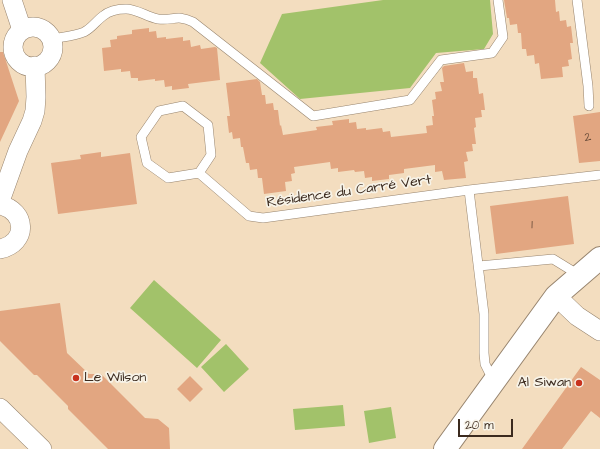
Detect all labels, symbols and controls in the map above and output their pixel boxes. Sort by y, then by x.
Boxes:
house number: 2 [585,131,591,145]
street label: Résidence du Carré Vert [266,172,432,212]
house number: 1 [531,218,533,232]
place label: Le Wilson [84,370,146,386]
marker: Le Wilson [71,373,81,383]
place label: Al Siwan [518,375,571,391]
marker: Al Siwan [574,378,584,388]
scale bar [460,411,515,437]
text: 20 m [465,417,494,434]

